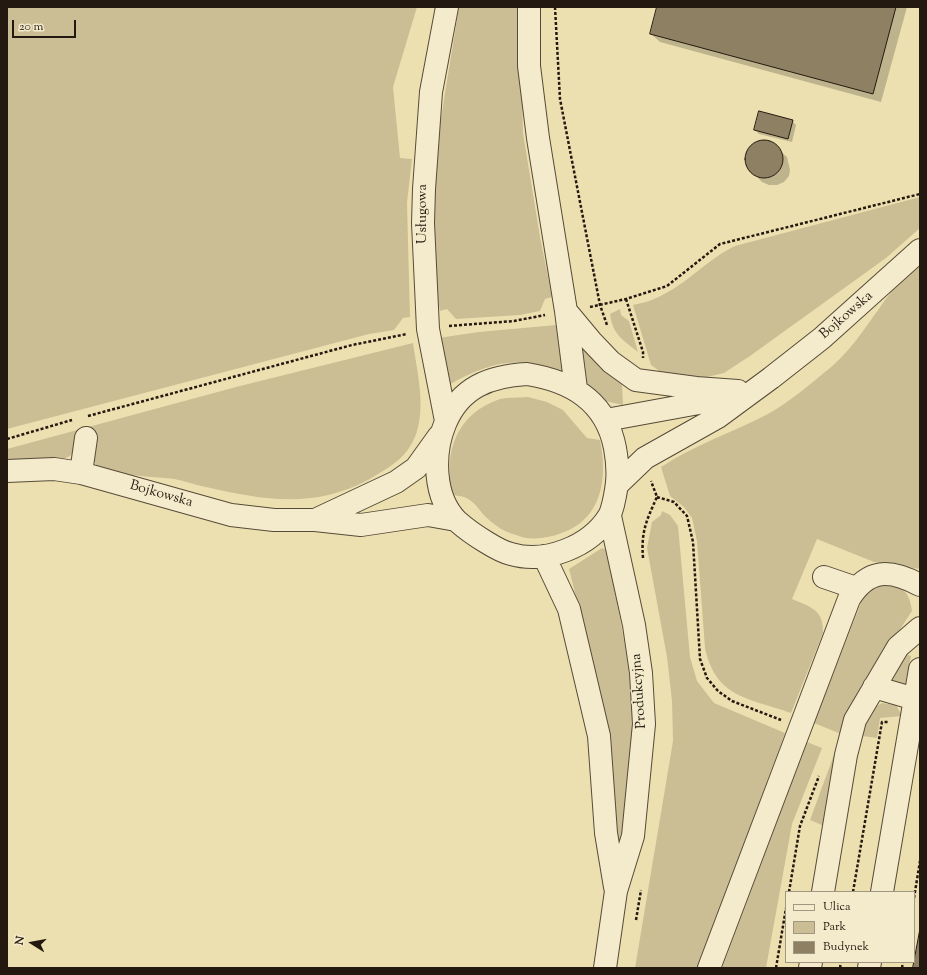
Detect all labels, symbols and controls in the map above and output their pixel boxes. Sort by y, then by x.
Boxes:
scale bar [14,12,78,38]
text: 20 m [19,18,43,36]
street label: Usługowa [416,184,432,244]
street label: Bojkowska [817,288,877,344]
street label: Bojkowska [127,478,195,512]
street label: Produkcyjna [629,653,651,729]
legend [785,891,915,963]
text: Ulica [823,898,850,916]
text: Park [823,918,846,936]
north arrow [12,923,52,963]
text: N [12,935,29,947]
text: Budynek [823,938,869,956]

